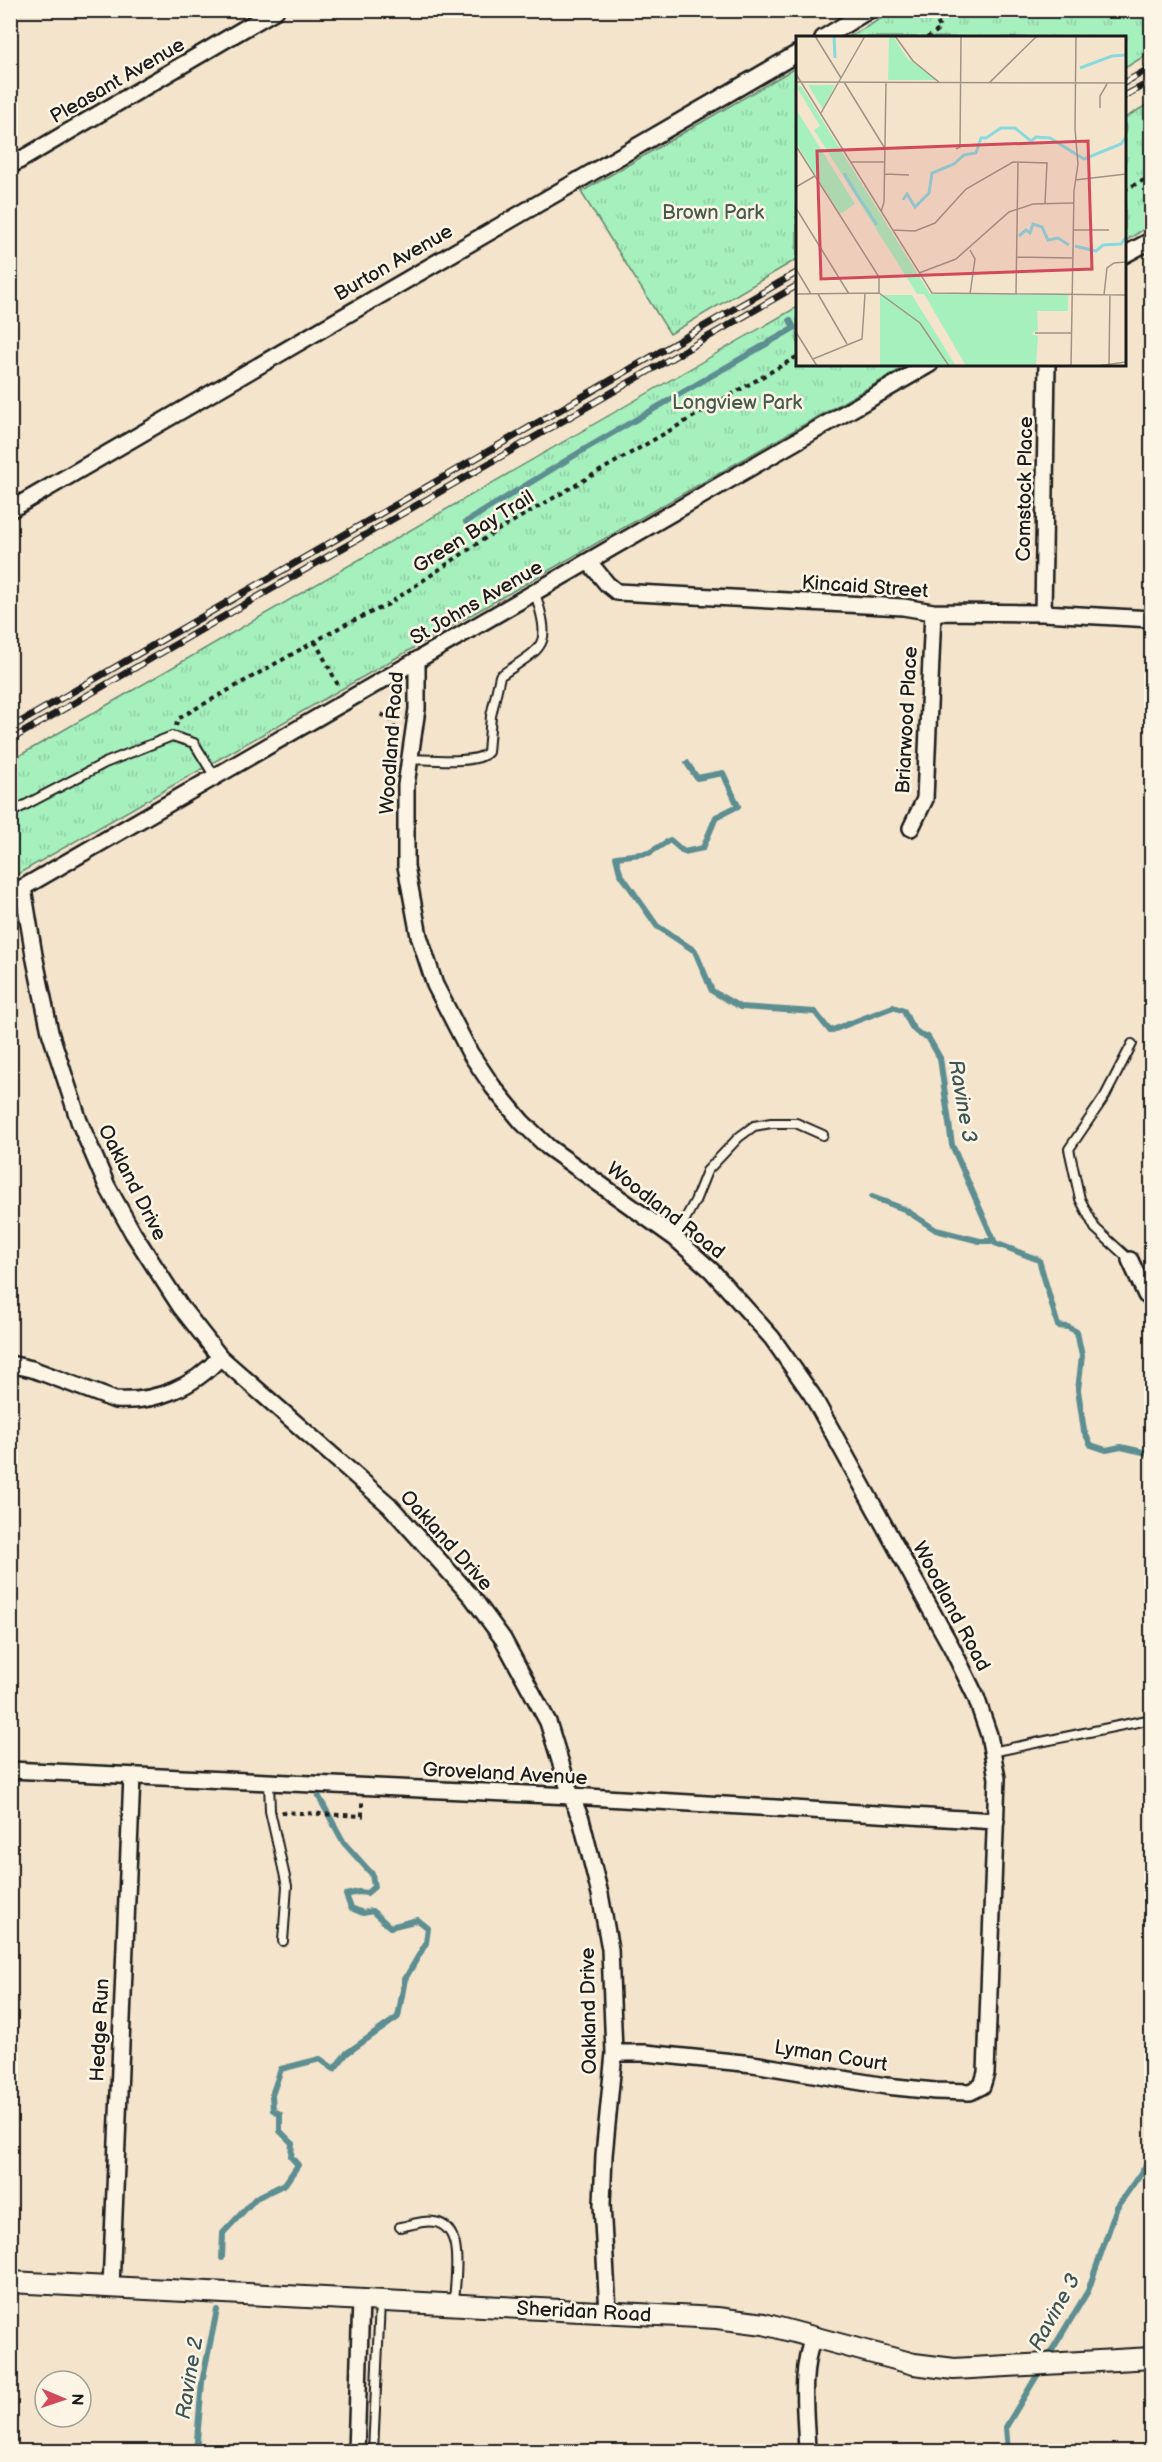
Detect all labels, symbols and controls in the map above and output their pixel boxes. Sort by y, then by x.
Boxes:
street label: Pleasant Avenue [46,33,189,129]
inset map [796,36,1126,366]
park label: Brown Park [662,201,764,225]
street label: Burton Avenue [330,219,457,307]
park label: Longview Park [672,391,802,415]
street label: Comstock Place [1012,416,1038,562]
street label: Green Bay Trail [409,485,538,579]
street label: St Johns Avenue [406,555,547,650]
street label: Kincaid Street [801,571,929,603]
street label: Briarwood Place [891,646,923,794]
street label: Woodland Road [375,671,409,815]
water label: Ravine 3 [943,1058,982,1145]
street label: Oakland Drive [93,1120,172,1245]
street label: Woodland Road [601,1157,729,1264]
street label: Oakland Drive [395,1485,498,1596]
street label: Woodland Road [907,1538,995,1675]
street label: Groveland Avenue [422,1758,588,1790]
street label: Oakland Drive [576,1947,602,2075]
street label: Hedge Run [85,1978,115,2082]
street label: Lyman Court [772,2035,889,2077]
water label: Ravine 3 [1023,2269,1086,2355]
street label: Sheridan Road [516,2296,652,2328]
water label: Ravine 2 [171,2335,208,2421]
north arrow [33,2369,93,2429]
text: N [67,2393,86,2406]

